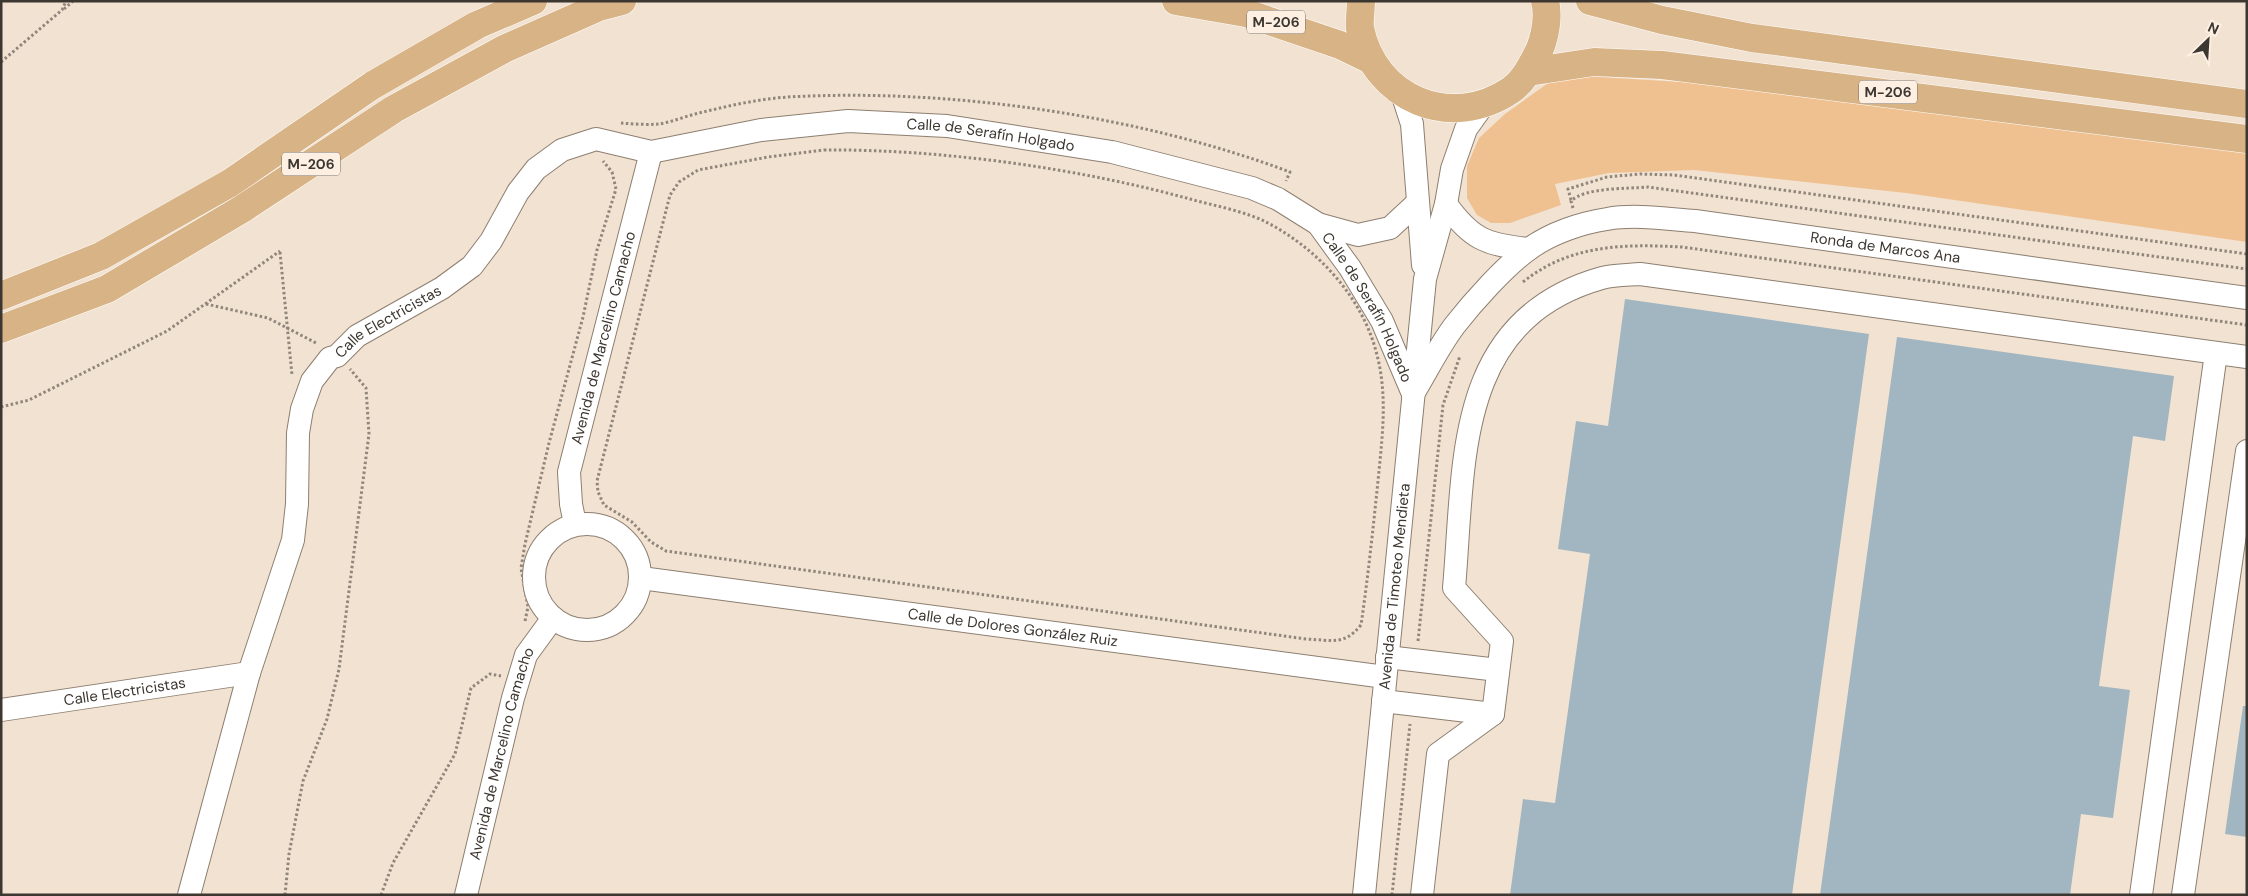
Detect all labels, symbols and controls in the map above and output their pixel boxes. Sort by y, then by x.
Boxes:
road number: M-206 [1247,11,1305,34]
north arrow [2183,15,2233,65]
text: N [2205,18,2222,39]
road number: M-206 [1859,80,1917,104]
street label: Calle de Serafín Holgado [906,114,1076,156]
road number: M-206 [282,152,340,175]
street label: Ronda de Marcos Ana [1809,227,1962,268]
street label: Calle de Serafín Holgado [1317,228,1417,386]
street label: Avenida de Marcelino Camacho [566,229,640,447]
street label: Calle Electricistas [330,280,445,363]
street label: Avenida de Timoteo Mendieta [1374,482,1415,691]
street label: Calle de Dolores González Ruiz [906,604,1119,651]
street label: Avenida de Marcelino Camacho [465,642,539,862]
street label: Calle Electricistas [62,673,187,711]

